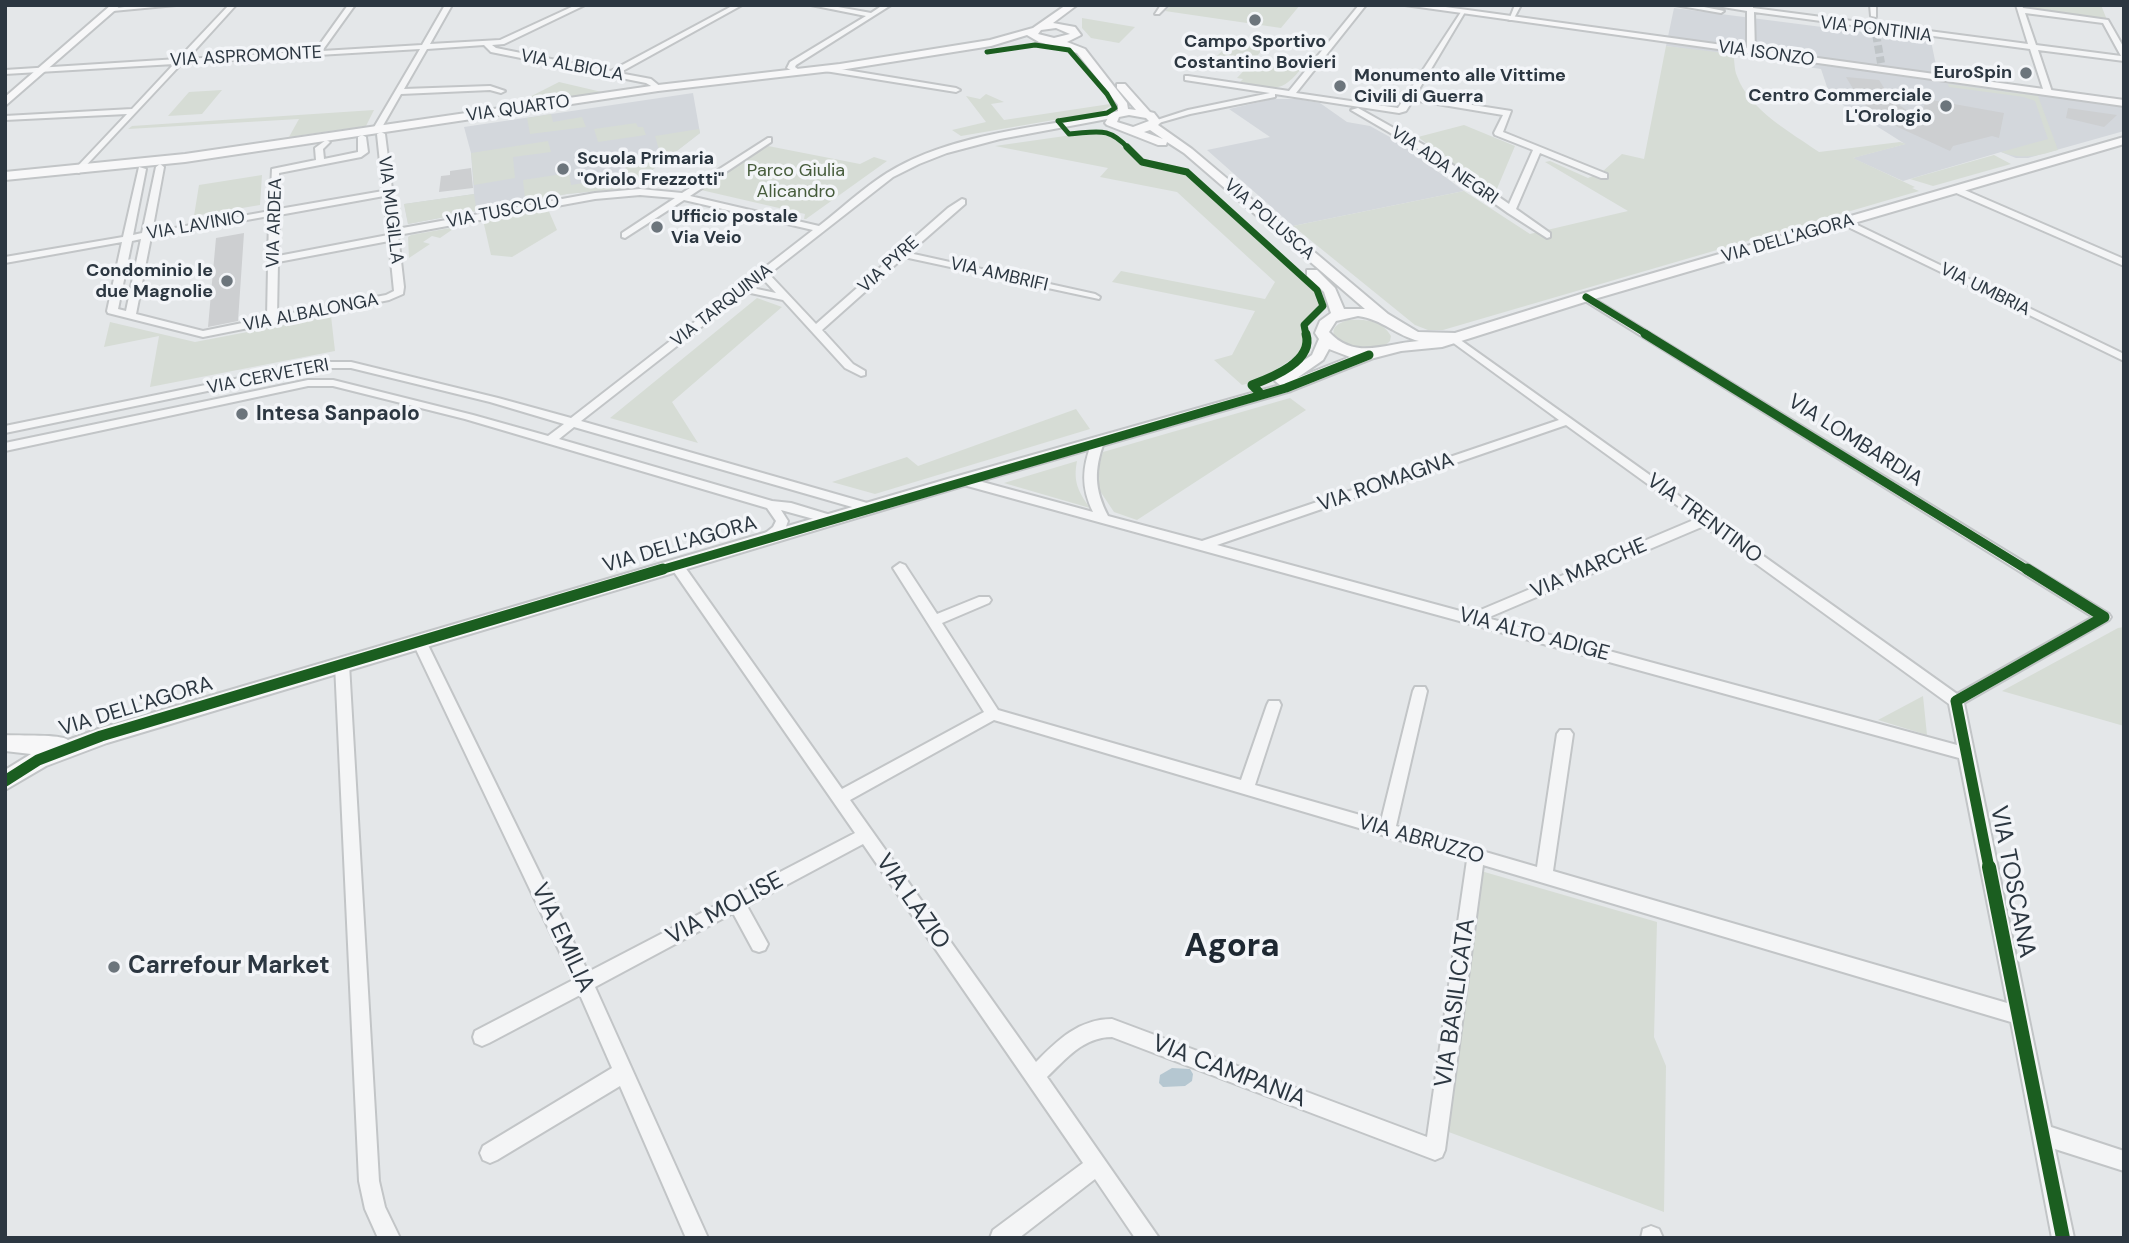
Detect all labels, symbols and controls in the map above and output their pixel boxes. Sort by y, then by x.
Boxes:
marker: Campo Sportivo Costantino Bovieri [1247,12,1263,28]
street label: VIA PONTINIA [1819,12,1933,48]
place label: Campo Sportivo Costantino Bovieri [1174,31,1336,74]
street label: VIA ISONZO [1716,37,1816,71]
street label: VIA ASPROMONTE [169,42,323,72]
street label: VIA ALBIOLA [518,45,626,87]
place label: EuroSpin [1934,62,2012,84]
place label: Monumento alle Vittime Civili di Guerra [1354,65,1566,108]
marker: EuroSpin [2018,65,2034,81]
marker: Monumento alle Vittime Civili di Guerra [1332,78,1348,94]
place label: Centro Commerciale L'Orologio [1748,85,1932,128]
street label: VIA QUARTO [465,91,571,127]
marker: Centro Commerciale L'Orologio [1938,98,1954,114]
street label: VIA ADA NEGRI [1386,122,1502,210]
place label: Scuola Primaria "Oriolo Frezzotti" [577,148,724,190]
street label: VIA MUGILLA [373,155,407,265]
park label: Parco Giulia Alicandro [747,160,845,202]
marker: Scuola Primaria "Oriolo Frezzotti" [555,161,571,177]
street label: VIA POLUSCA [1219,175,1319,265]
street label: VIA ARDEA [263,178,287,268]
street label: VIA TUSCOLO [445,190,561,234]
place label: Ufficio postale Via Veio [671,206,798,248]
street label: VIA LAVINIO [145,207,247,245]
street label: VIA DELL'AGORA [1719,210,1857,268]
marker: Ufficio postale Via Veio [649,219,665,235]
street label: VIA PYRE [854,232,924,298]
street label: VIA AMBRIFI [948,253,1050,297]
street label: VIA UMBRIA [1936,259,2034,321]
place label: Condominio le due Magnolie [86,260,213,302]
street label: VIA TARQUINIA [667,260,777,352]
marker: Condominio le due Magnolie [219,273,235,289]
street label: VIA ALBALONGA [242,289,380,337]
street label: VIA CERVETERI [205,355,331,399]
street label: VIA LOMBARDIA [1783,389,1927,493]
place label: Intesa Sanpaolo [256,401,420,427]
marker: Intesa Sanpaolo [234,406,250,422]
street label: VIA ROMAGNA [1315,448,1457,518]
street label: VIA TRENTINO [1641,469,1767,569]
street label: VIA DELL'AGORA [600,511,760,579]
street label: VIA MARCHE [1527,533,1651,605]
street label: VIA ALTO ADIGE [1456,603,1612,667]
street label: VIA DELL'AGORA [56,672,216,742]
street label: VIA TOSCANA [1983,803,2041,961]
street label: VIA ABRUZZO [1355,810,1487,870]
street label: VIA LAZIO [869,849,955,955]
street label: VIA MOLISE [662,866,788,952]
street label: VIA EMILIA [524,879,600,997]
street label: VIA BASILICATA [1430,917,1482,1089]
district label: Agora [1184,927,1280,967]
place label: Carrefour Market [128,953,330,981]
marker: Carrefour Market [106,959,122,975]
street label: VIA CAMPANIA [1148,1029,1310,1115]

